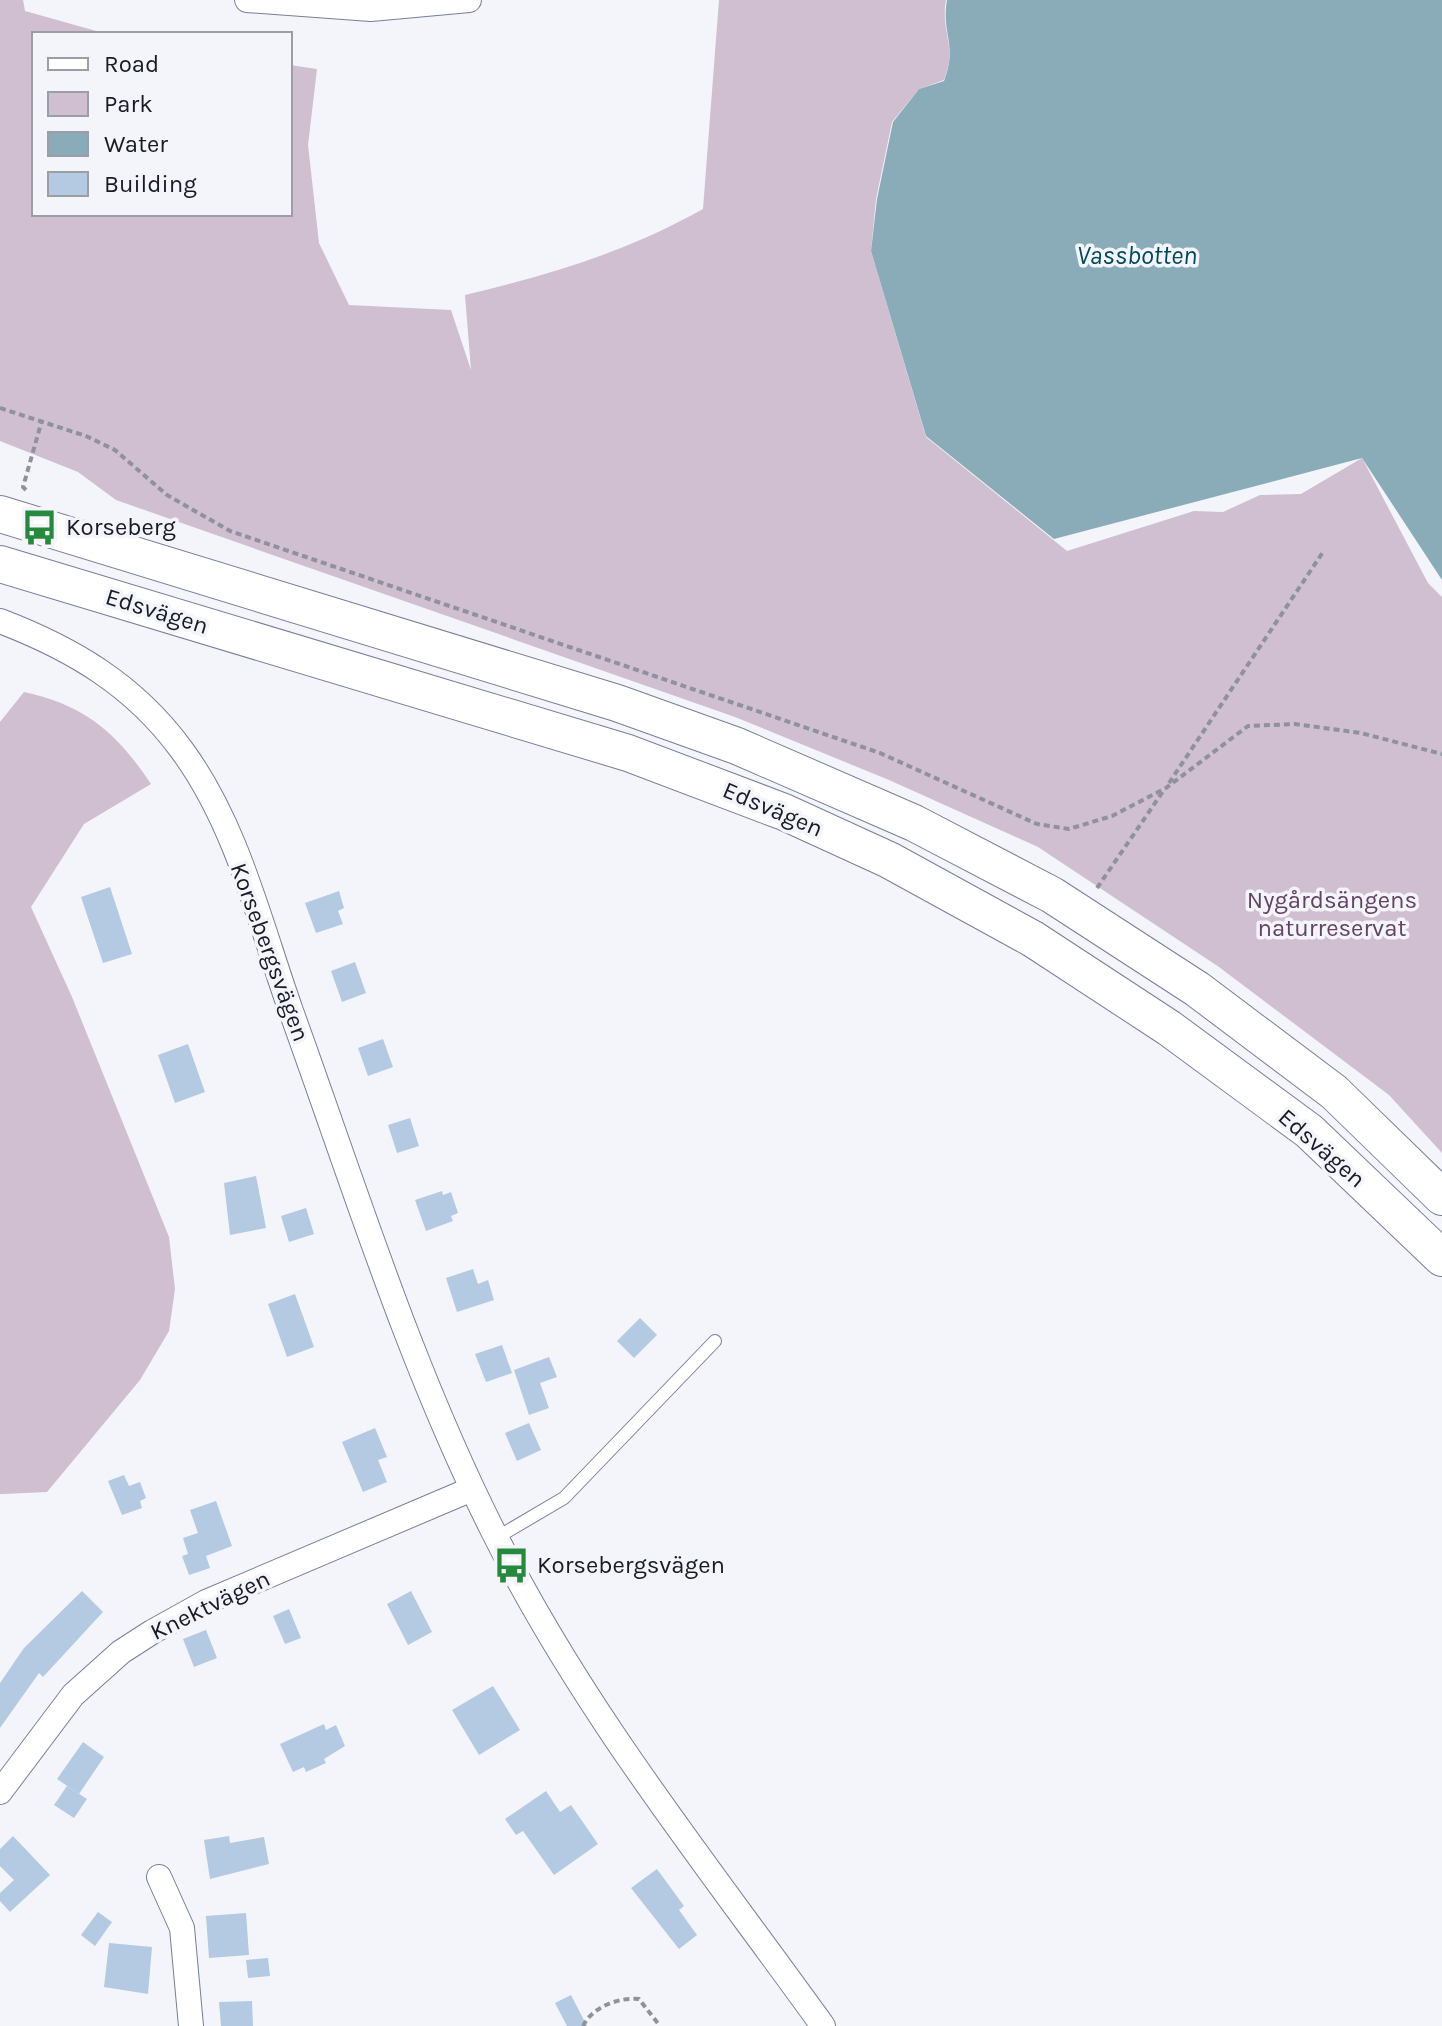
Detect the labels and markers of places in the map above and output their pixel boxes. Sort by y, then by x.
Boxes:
bus stop icon: Korseberg [21,508,59,546]
place label: Korseberg [66,513,176,541]
bus stop icon: Korsebergsvägen [492,1546,530,1584]
place label: Korsebergsvägen [537,1551,725,1579]

